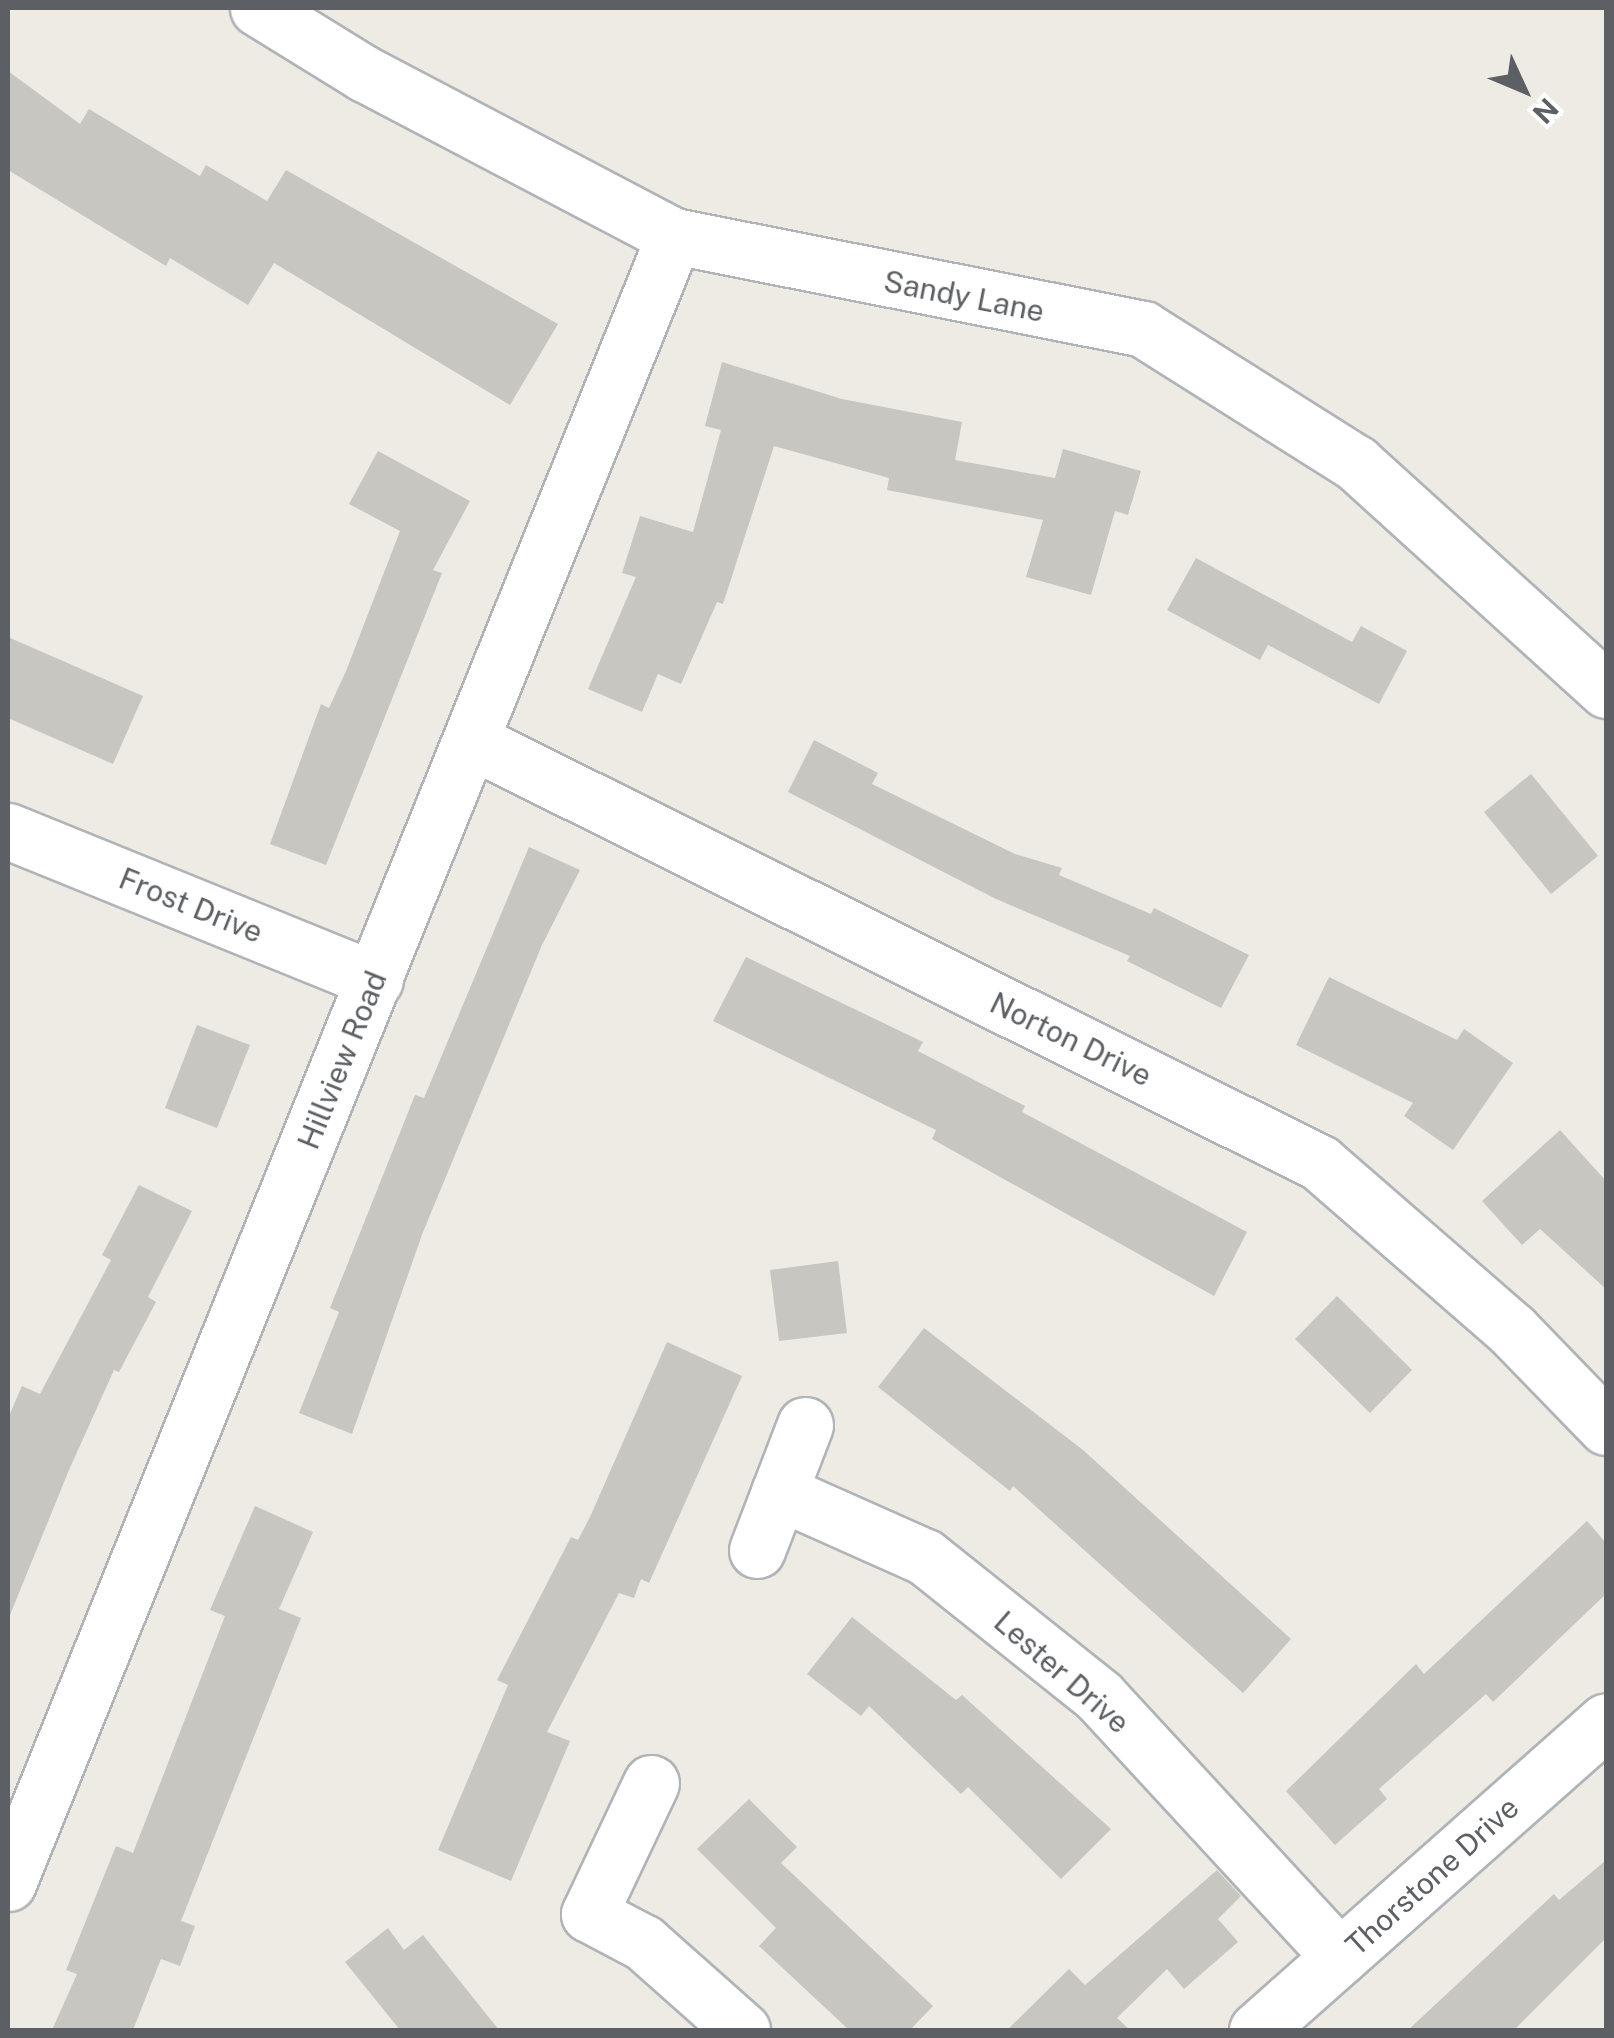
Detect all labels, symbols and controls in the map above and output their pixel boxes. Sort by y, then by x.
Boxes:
north arrow [1474,40,1574,140]
text: N [1526,92,1565,131]
street label: Sandy Lane [881,263,1047,329]
street label: Frost Drive [114,860,268,950]
street label: Hillview Road [290,966,394,1154]
street label: Norton Drive [984,984,1158,1094]
street label: Lester Drive [987,1603,1137,1741]
street label: Thorstone Drive [1338,1789,1526,1963]

